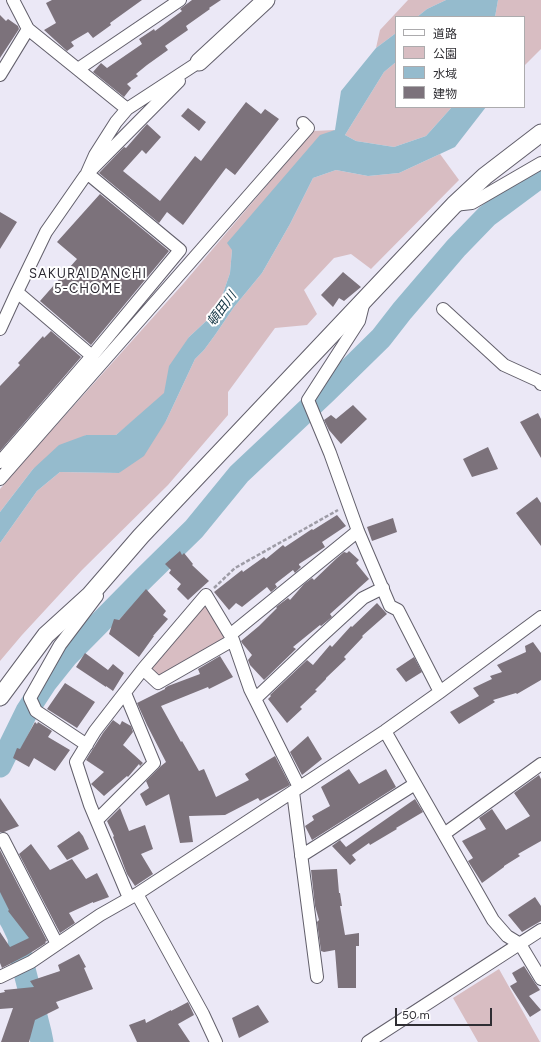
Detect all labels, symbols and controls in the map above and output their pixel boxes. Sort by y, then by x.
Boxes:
legend [395,16,525,108]
text: 道路 [433,27,457,41]
text: 公園 [433,47,457,61]
text: 水域 [433,67,457,81]
text: 建物 [433,87,457,101]
district label: SAKURAIDANCHI 5-CHOME [29,266,147,297]
water label: 頓田川 [204,289,240,329]
scale bar [397,1000,494,1026]
text: 50 m [402,1008,430,1022]

